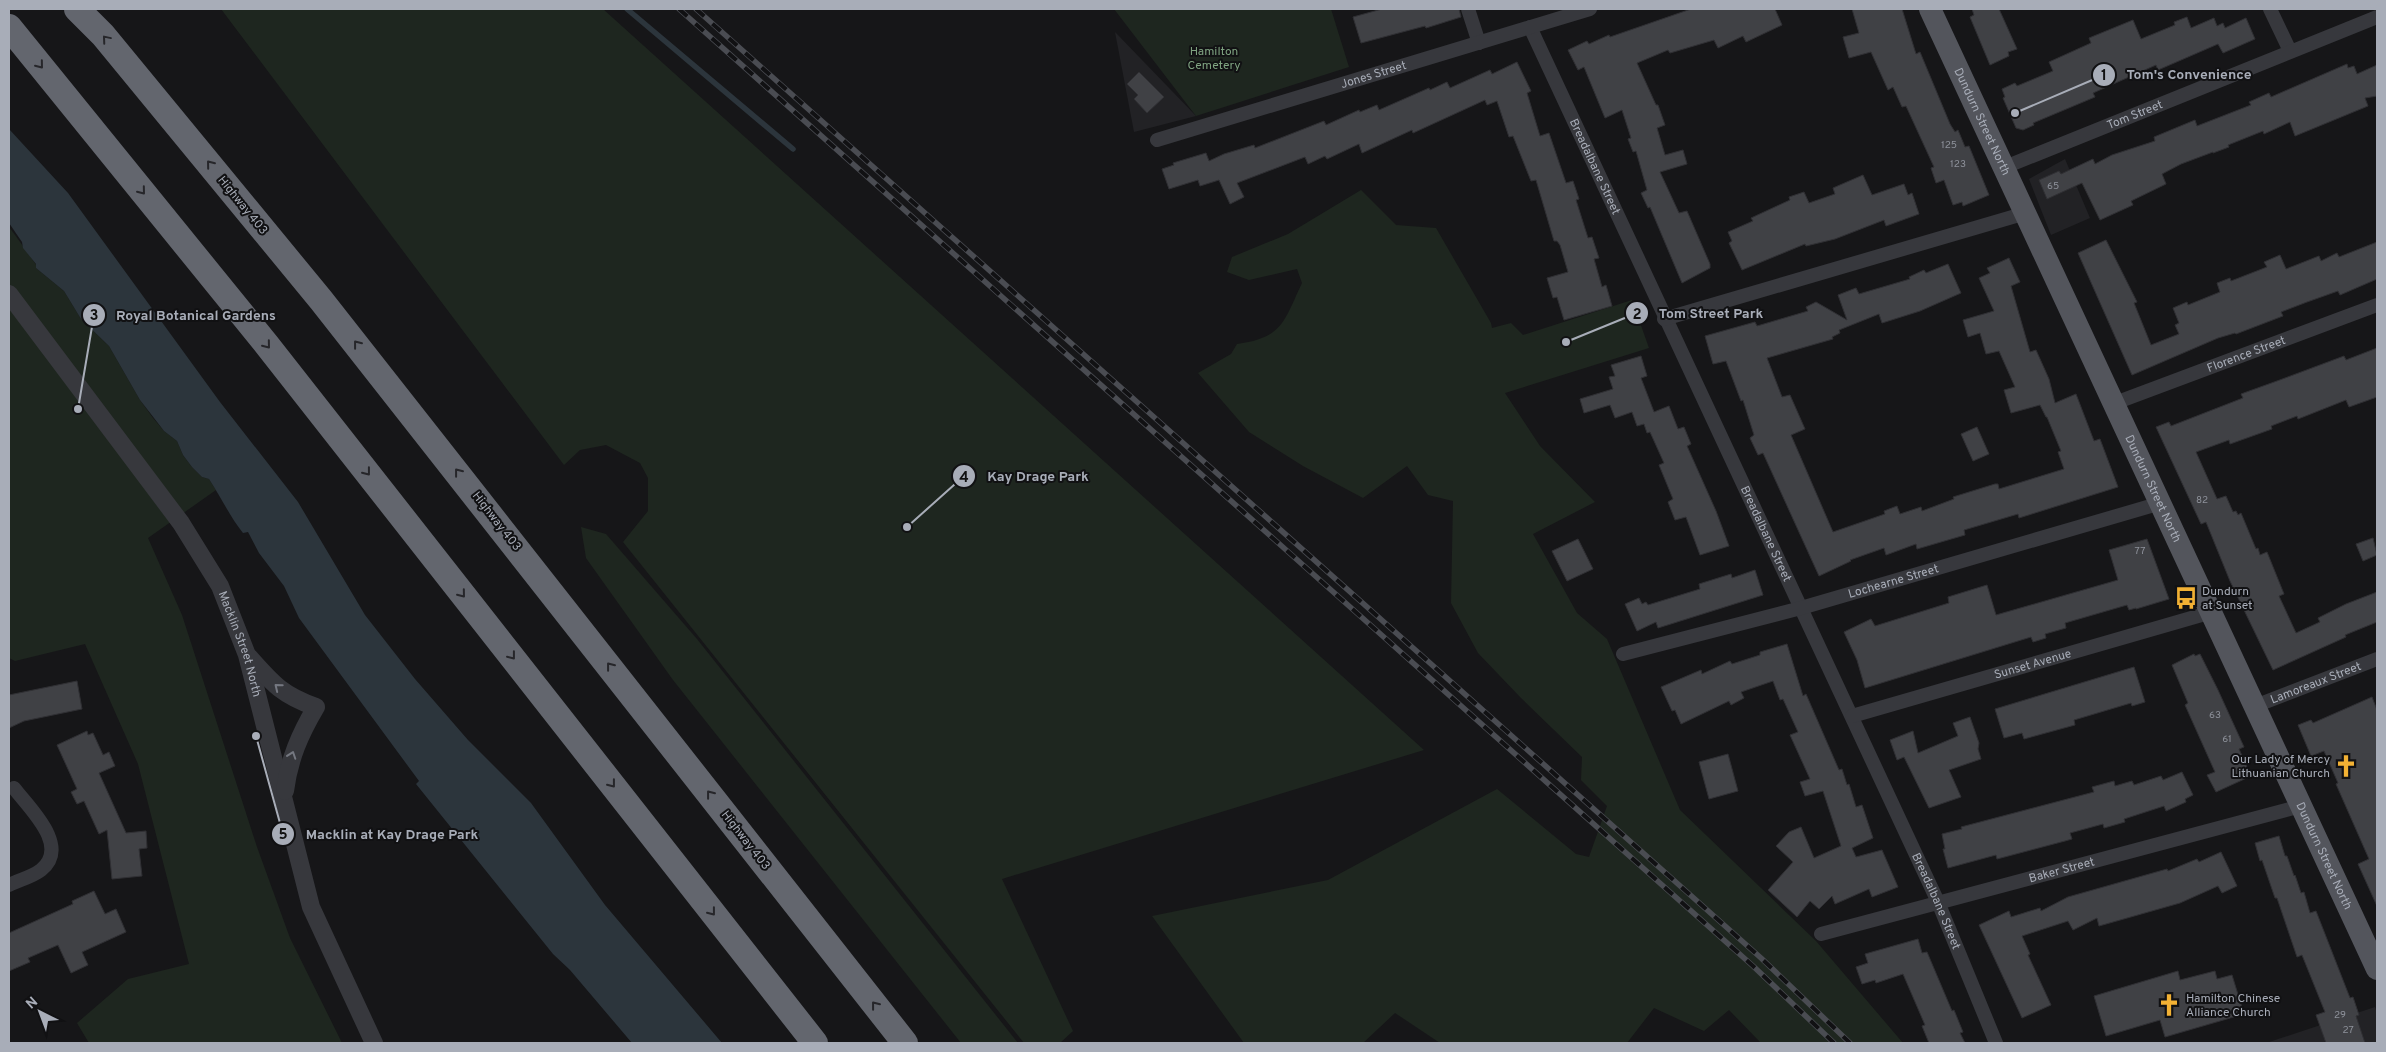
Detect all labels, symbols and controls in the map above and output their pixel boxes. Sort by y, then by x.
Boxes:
one-way arrow [103,36,112,45]
park label: Hamilton Cemetery [1187,44,1241,74]
street label: Jones Street [1339,58,1408,93]
one-way arrow [34,59,42,68]
callout: Tom's Convenience [2092,60,2262,89]
street label: Dundurn Street North [1950,66,2013,178]
text: 1 [2101,67,2107,86]
text: Tom's Convenience [2126,67,2252,84]
street label: Tom Street [2105,97,2165,134]
street label: Breadalbane Street [1565,116,1623,218]
house number: 125 [1941,139,1957,152]
house number: 123 [1950,158,1966,171]
one-way arrow [206,161,215,170]
street label: Highway 403 [214,173,271,238]
house number: 65 [2047,180,2059,193]
one-way arrow [137,185,145,194]
callout: Tom Street Park [1624,299,1774,328]
callout: Royal Botanical Gardens [81,301,286,330]
text: 2 [1632,306,1642,325]
text: Tom Street Park [1659,306,1763,323]
text: 3 [90,307,99,326]
text: Royal Botanical Gardens [116,308,276,325]
street label: Florence Street [2205,333,2288,377]
one-way arrow [261,339,270,348]
one-way arrow [353,341,362,350]
street label: Dundurn Street North [2120,433,2184,545]
callout: Kay Drage Park [952,462,1098,491]
one-way arrow [361,466,370,476]
one-way arrow [455,469,463,478]
text: 4 [959,469,969,488]
text: Kay Drage Park [987,469,1089,486]
street label: Breadalbane Street [1736,483,1795,585]
street label: Highway 403 [468,489,524,555]
house number: 82 [2196,494,2208,507]
house number: 77 [2135,545,2145,558]
street label: Lochearne Street [1847,561,1941,603]
place label: Dundurn at Sunset [2202,584,2253,614]
bus stop icon: Dundurn at Sunset [2173,585,2199,611]
one-way arrow [457,588,466,597]
street label: Macklin Street North [214,589,264,699]
street label: Sunset Avenue [1992,646,2073,684]
one-way arrow [506,650,515,660]
street label: Lamoreaux Street [2268,659,2364,708]
one-way arrow [608,663,616,672]
one-way arrow [274,683,283,692]
house number: 63 [2209,709,2221,722]
house number: 61 [2222,733,2232,746]
one-way arrow [287,751,297,760]
place label: Our Lady of Mercy Lithuanian Church [2231,752,2330,782]
church icon: Our Lady of Mercy Lithuanian Church [2333,753,2359,779]
one-way arrow [606,778,615,788]
one-way arrow [708,791,716,800]
street label: Dundurn Street North [2291,800,2355,912]
street label: Highway 403 [717,808,773,874]
callout: Macklin at Kay Drage Park [271,820,488,849]
text: 5 [278,826,288,845]
text: Macklin at Kay Drage Park [306,827,478,844]
street label: Breadalbane Street [1907,851,1964,952]
street label: Baker Street [2027,854,2097,887]
one-way arrow [706,906,715,916]
north arrow [15,987,65,1037]
place label: Hamilton Chinese Alliance Church [2186,991,2280,1021]
church icon: Hamilton Chinese Alliance Church [2156,992,2182,1018]
text: N [23,994,42,1013]
one-way arrow [873,1002,881,1011]
house number: 29 [2334,1009,2346,1022]
house number: 27 [2342,1024,2354,1037]

